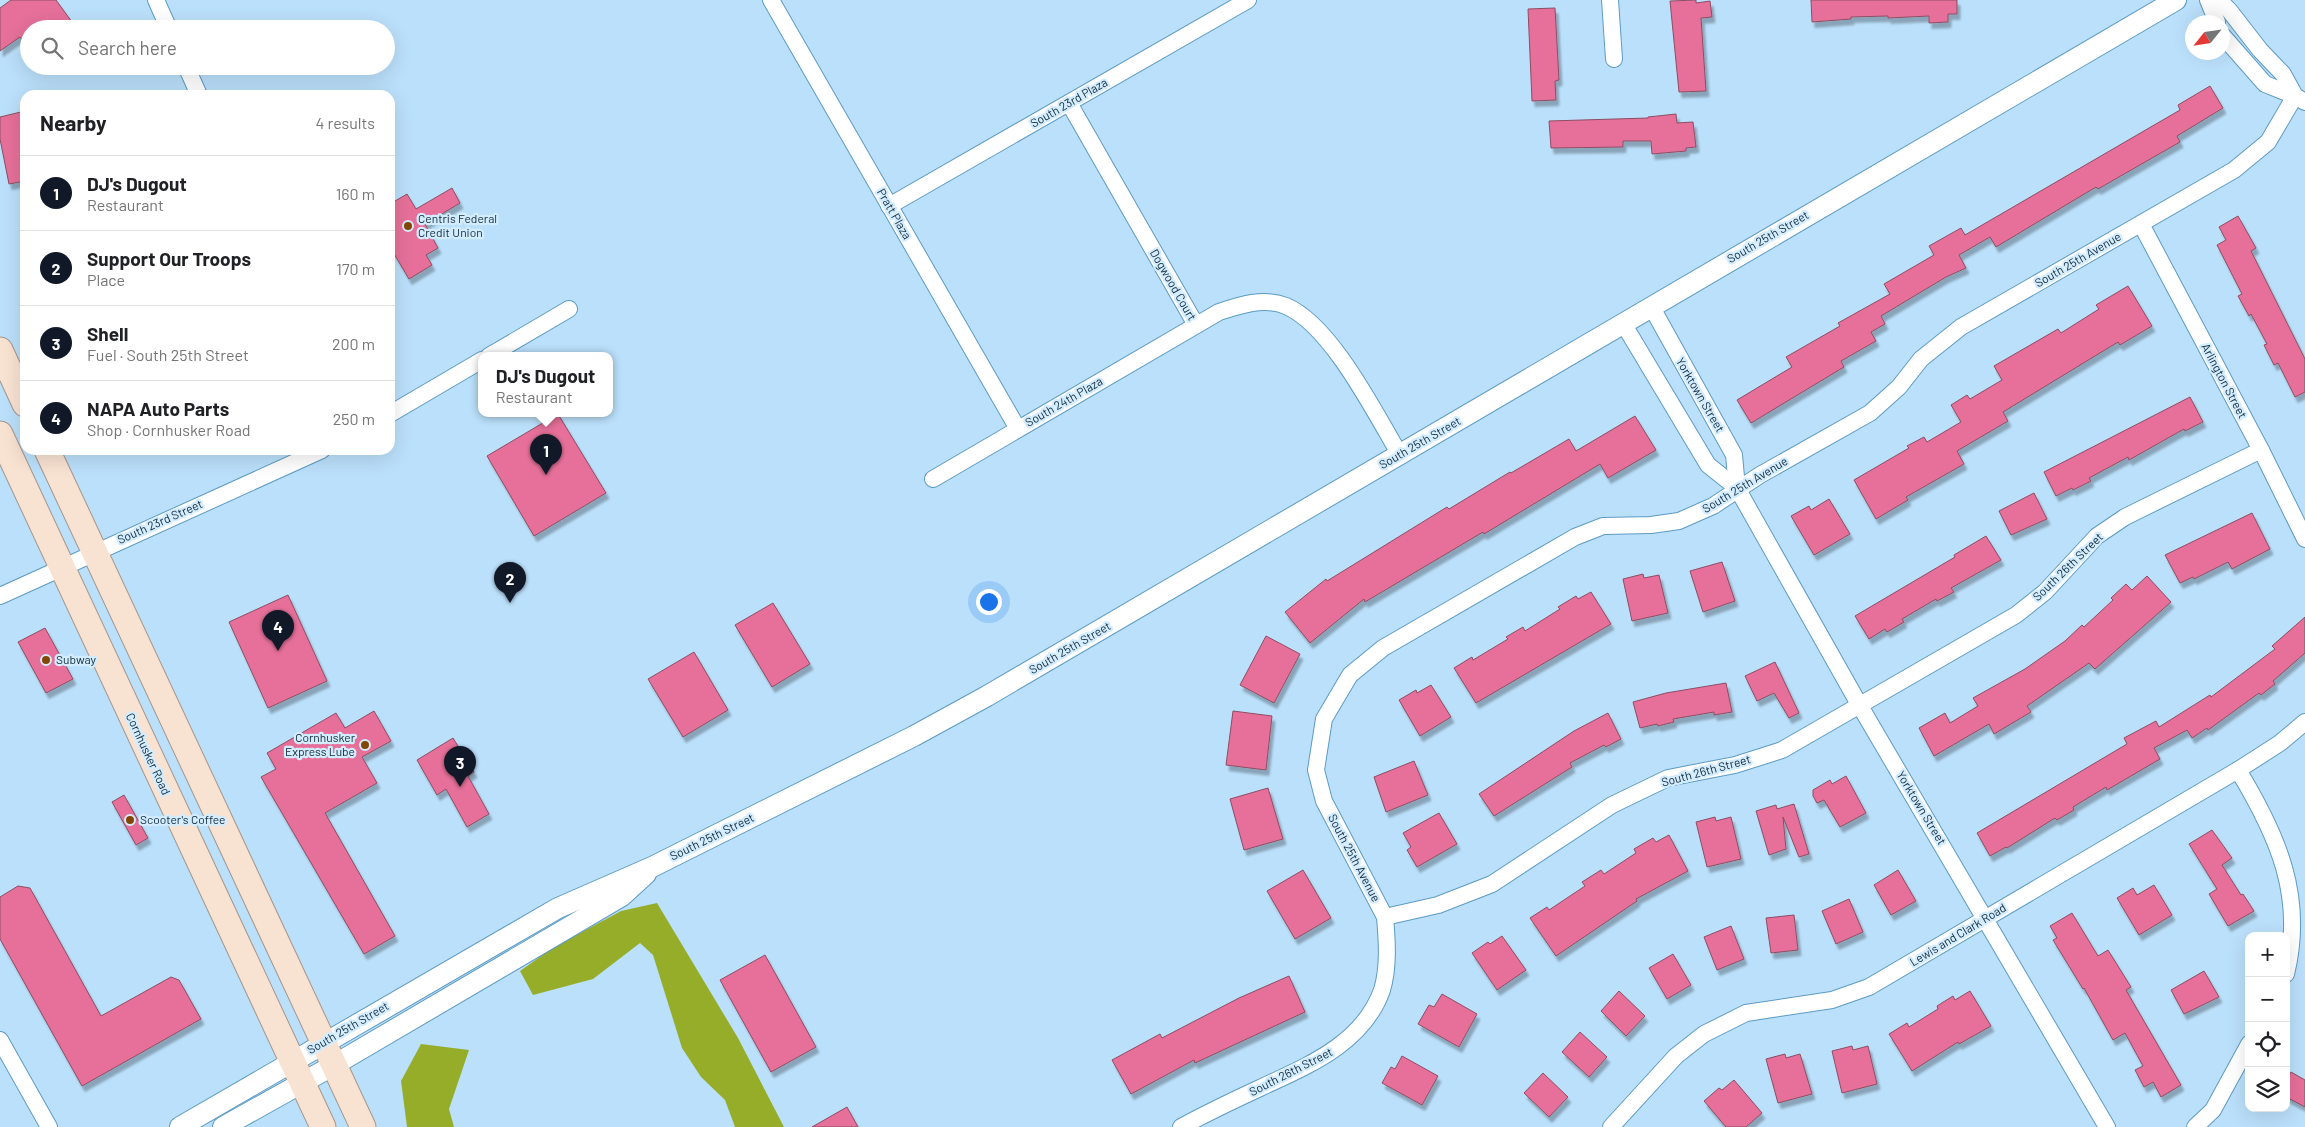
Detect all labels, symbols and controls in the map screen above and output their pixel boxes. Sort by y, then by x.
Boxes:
north arrow [2185,15,2230,60]
search box [20,20,395,75]
icon: search [38,34,66,62]
text: Search here [78,36,177,59]
street label: South 23rd Plaza [1028,74,1109,130]
text: Nearby [40,110,106,135]
text: 4 results [315,113,375,132]
text: DJ's Dugout [87,172,187,195]
text: 1 [53,184,59,203]
text: 160 m [336,184,375,203]
street label: Pratt Plaza [875,186,915,241]
text: Restaurant [87,195,164,214]
street label: South 25th Street [1724,207,1811,265]
place label: Centris Federal Credit Union [418,211,497,239]
marker: Centris Federal Credit Union [402,220,414,232]
street label: South 25th Avenue [2032,229,2123,289]
street label: Dogwood Court [1148,246,1200,323]
text: Support Our Troops [87,247,251,270]
text: 2 [52,259,60,278]
text: 170 m [336,259,375,278]
text: Place [87,270,125,289]
text: Shell [87,322,128,345]
text: 3 [52,334,60,353]
text: 200 m [332,334,375,353]
street label: Arlington Street [2199,341,2250,420]
text: Fuel · South 25th Street [87,345,249,364]
popup [478,352,613,417]
street label: Yorktown Street [1674,355,1728,434]
text: DJ's Dugout [496,364,595,387]
street label: South 24th Plaza [1022,373,1105,429]
text: Restaurant [496,387,573,406]
text: NAPA Auto Parts [87,397,229,420]
text: 4 [51,409,61,428]
text: 250 m [333,409,375,428]
street label: South 25th Street [1376,413,1463,471]
text: Shop · Cornhusker Road [87,420,251,439]
pin: 1 [530,434,562,475]
street label: South 25th Avenue [1699,453,1790,515]
street label: South 23rd Street [115,496,204,546]
street label: South 26th Street [2029,529,2105,603]
pin: 2 [494,562,526,603]
your location [976,589,1002,615]
pin: 4 [262,610,294,651]
street label: South 25th Street [1026,618,1113,676]
place label: Subway [56,652,96,666]
marker: Subway [40,654,52,666]
street label: Cornhusker Road [124,710,174,797]
place label: Cornhusker Express Lube [285,730,356,758]
marker: Cornhusker Express Lube [359,739,371,751]
pin: 3 [444,746,476,787]
street label: South 26th Street [1660,751,1752,789]
street label: Yorktown Street [1894,768,1949,847]
street label: South 25th Street [667,810,756,863]
street label: South 25th Avenue [1326,811,1384,904]
place label: Scooter's Coffee [140,812,226,826]
marker: Scooter's Coffee [124,814,136,826]
street label: Lewis and Clark Road [1907,900,2008,968]
map controls [2245,932,2290,1112]
button: + [2245,932,2290,977]
button: − [2245,977,2290,1022]
street label: South 25th Street [304,998,391,1056]
button: locate [2245,1022,2290,1067]
street label: South 26th Street [1246,1044,1335,1098]
button: layers [2245,1067,2290,1112]

